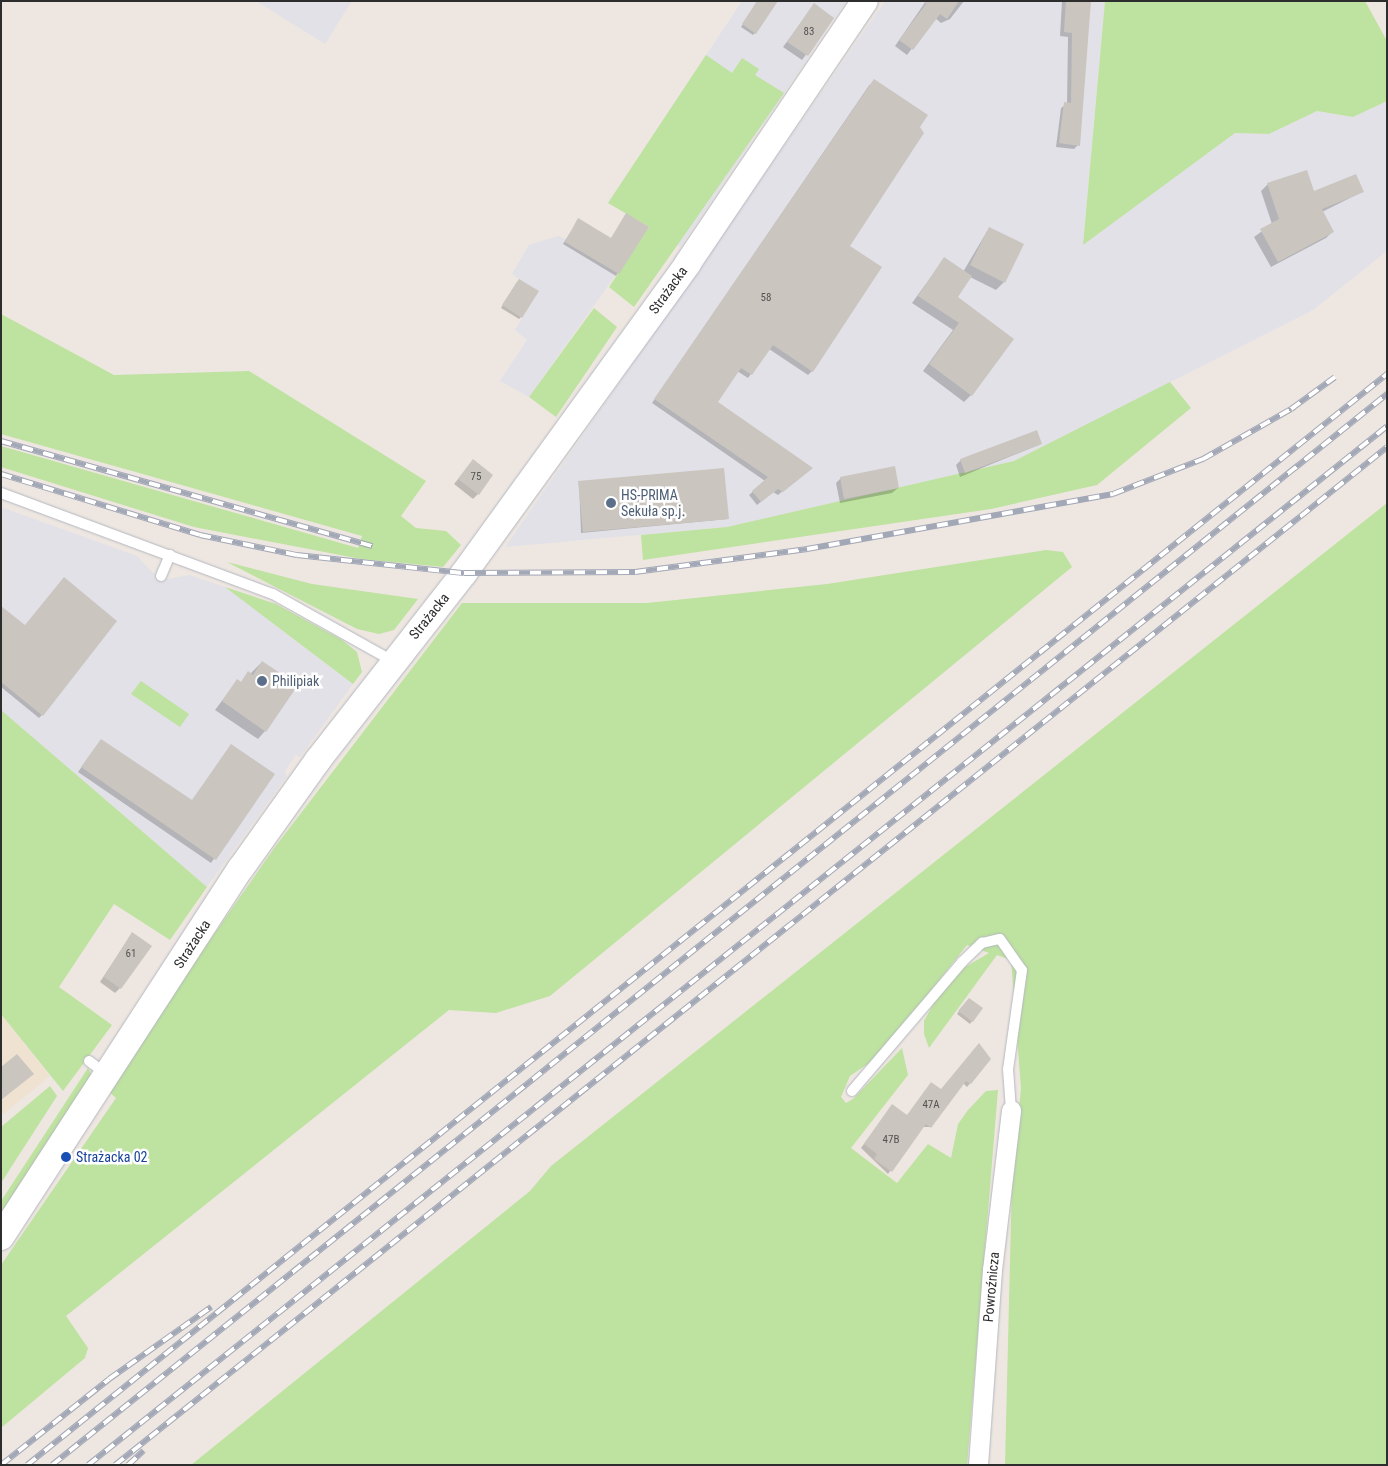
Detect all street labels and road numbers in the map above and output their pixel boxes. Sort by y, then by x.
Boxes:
street label: Strażacka [645,263,691,317]
street label: Strażacka [405,590,453,642]
street label: Strażacka [170,917,214,971]
street label: Powroźnicza [980,1251,1002,1323]

